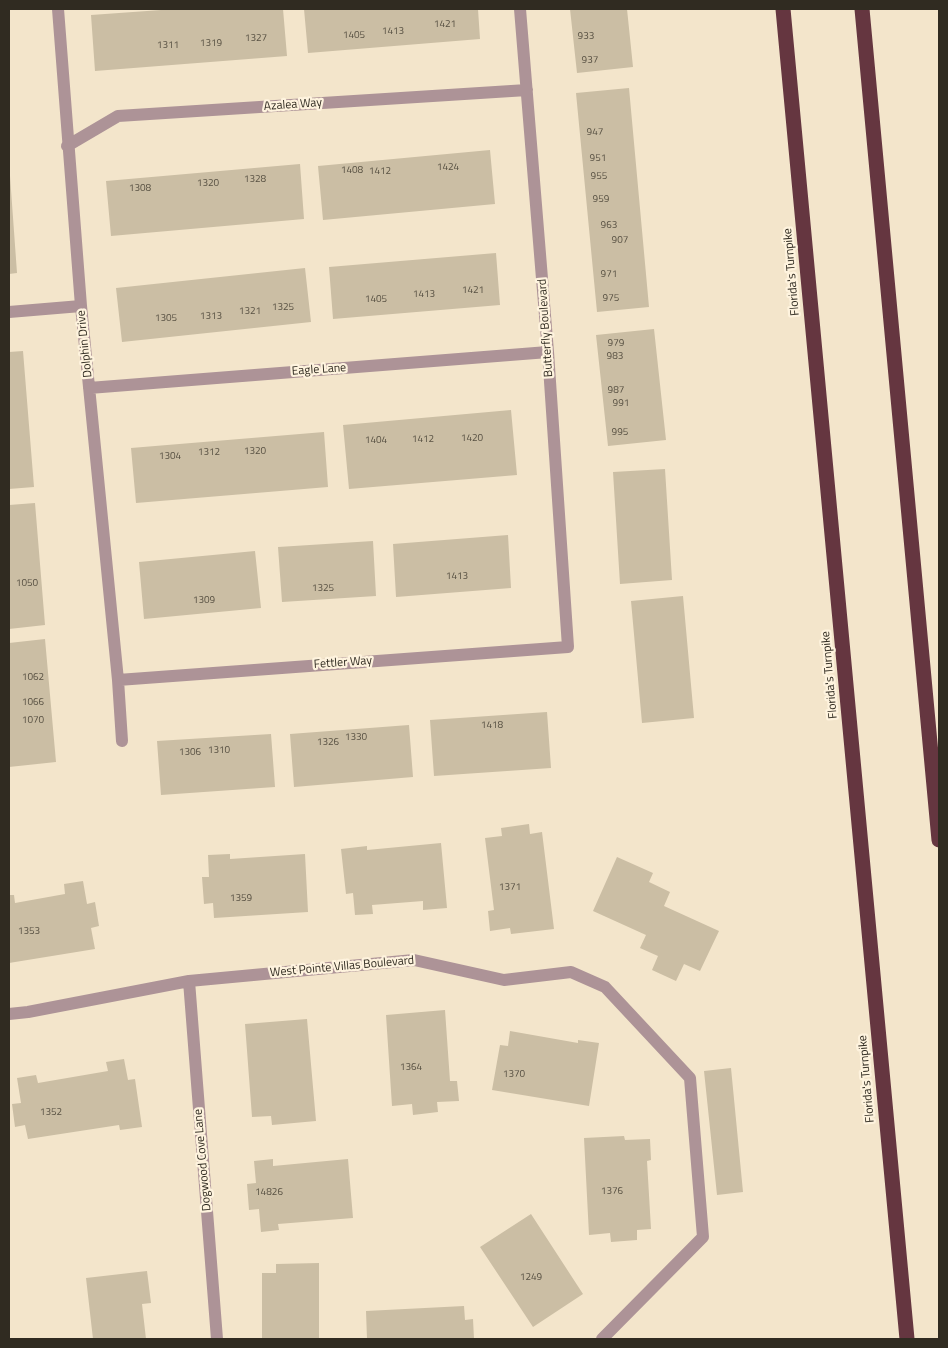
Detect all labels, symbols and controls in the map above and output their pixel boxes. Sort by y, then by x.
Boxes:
house number: 1421 [434,19,456,31]
house number: 1413 [382,26,404,38]
house number: 1405 [343,30,365,42]
house number: 933 [578,31,594,43]
house number: 1327 [245,33,267,45]
house number: 1319 [200,38,222,50]
house number: 1311 [157,40,179,52]
house number: 937 [582,55,598,67]
street label: Azalea Way [263,96,323,114]
house number: 947 [587,127,603,139]
house number: 951 [590,153,606,165]
house number: 1424 [437,162,459,174]
house number: 1408 [341,165,363,177]
house number: 1412 [369,166,391,178]
house number: 955 [591,171,607,183]
house number: 1328 [244,174,266,186]
house number: 1320 [197,178,219,190]
house number: 1308 [129,183,151,195]
house number: 959 [593,194,609,206]
house number: 963 [601,220,617,232]
street label: Florida's Turnpike [781,228,803,316]
house number: 907 [612,235,628,247]
house number: 971 [601,269,617,281]
street label: Butterfly Boulevard [535,278,557,378]
house number: 1421 [462,285,484,297]
house number: 1413 [413,289,435,301]
house number: 975 [603,293,619,305]
house number: 1405 [365,294,387,306]
house number: 1325 [272,302,294,314]
house number: 1321 [239,306,261,318]
street label: Dolphin Drive [74,310,96,378]
house number: 1313 [200,311,222,323]
house number: 1305 [155,313,177,325]
house number: 979 [608,338,624,350]
house number: 983 [607,351,623,363]
street label: Eagle Lane [291,361,347,379]
house number: 987 [608,385,624,397]
house number: 991 [613,398,629,410]
house number: 995 [612,427,628,439]
house number: 1420 [461,433,483,445]
house number: 1412 [412,434,434,446]
house number: 1404 [365,435,387,447]
house number: 1320 [244,446,266,458]
house number: 1312 [198,447,220,459]
house number: 1304 [159,451,181,463]
house number: 1413 [446,571,468,583]
house number: 1050 [16,578,38,590]
house number: 1325 [312,583,334,595]
house number: 1309 [193,595,215,607]
street label: Florida's Turnpike [819,631,841,719]
street label: Fettler Way [313,654,373,672]
house number: 1062 [22,672,44,684]
house number: 1066 [22,697,44,709]
house number: 1070 [22,715,44,727]
house number: 1418 [481,720,503,732]
house number: 1330 [345,732,367,744]
house number: 1326 [317,737,339,749]
house number: 1310 [208,745,230,757]
house number: 1306 [179,747,201,759]
house number: 1371 [499,882,521,894]
house number: 1359 [230,893,252,905]
house number: 1353 [18,926,40,938]
street label: West Pointe Villas Boulevard [269,954,415,980]
street label: Florida's Turnpike [856,1035,878,1123]
house number: 1364 [400,1062,422,1074]
house number: 1370 [503,1069,525,1081]
house number: 1352 [40,1107,62,1119]
street label: Dogwood Cove Lane [191,1108,215,1212]
house number: 1376 [601,1186,623,1198]
house number: 14826 [255,1187,283,1199]
house number: 1249 [520,1272,542,1284]

